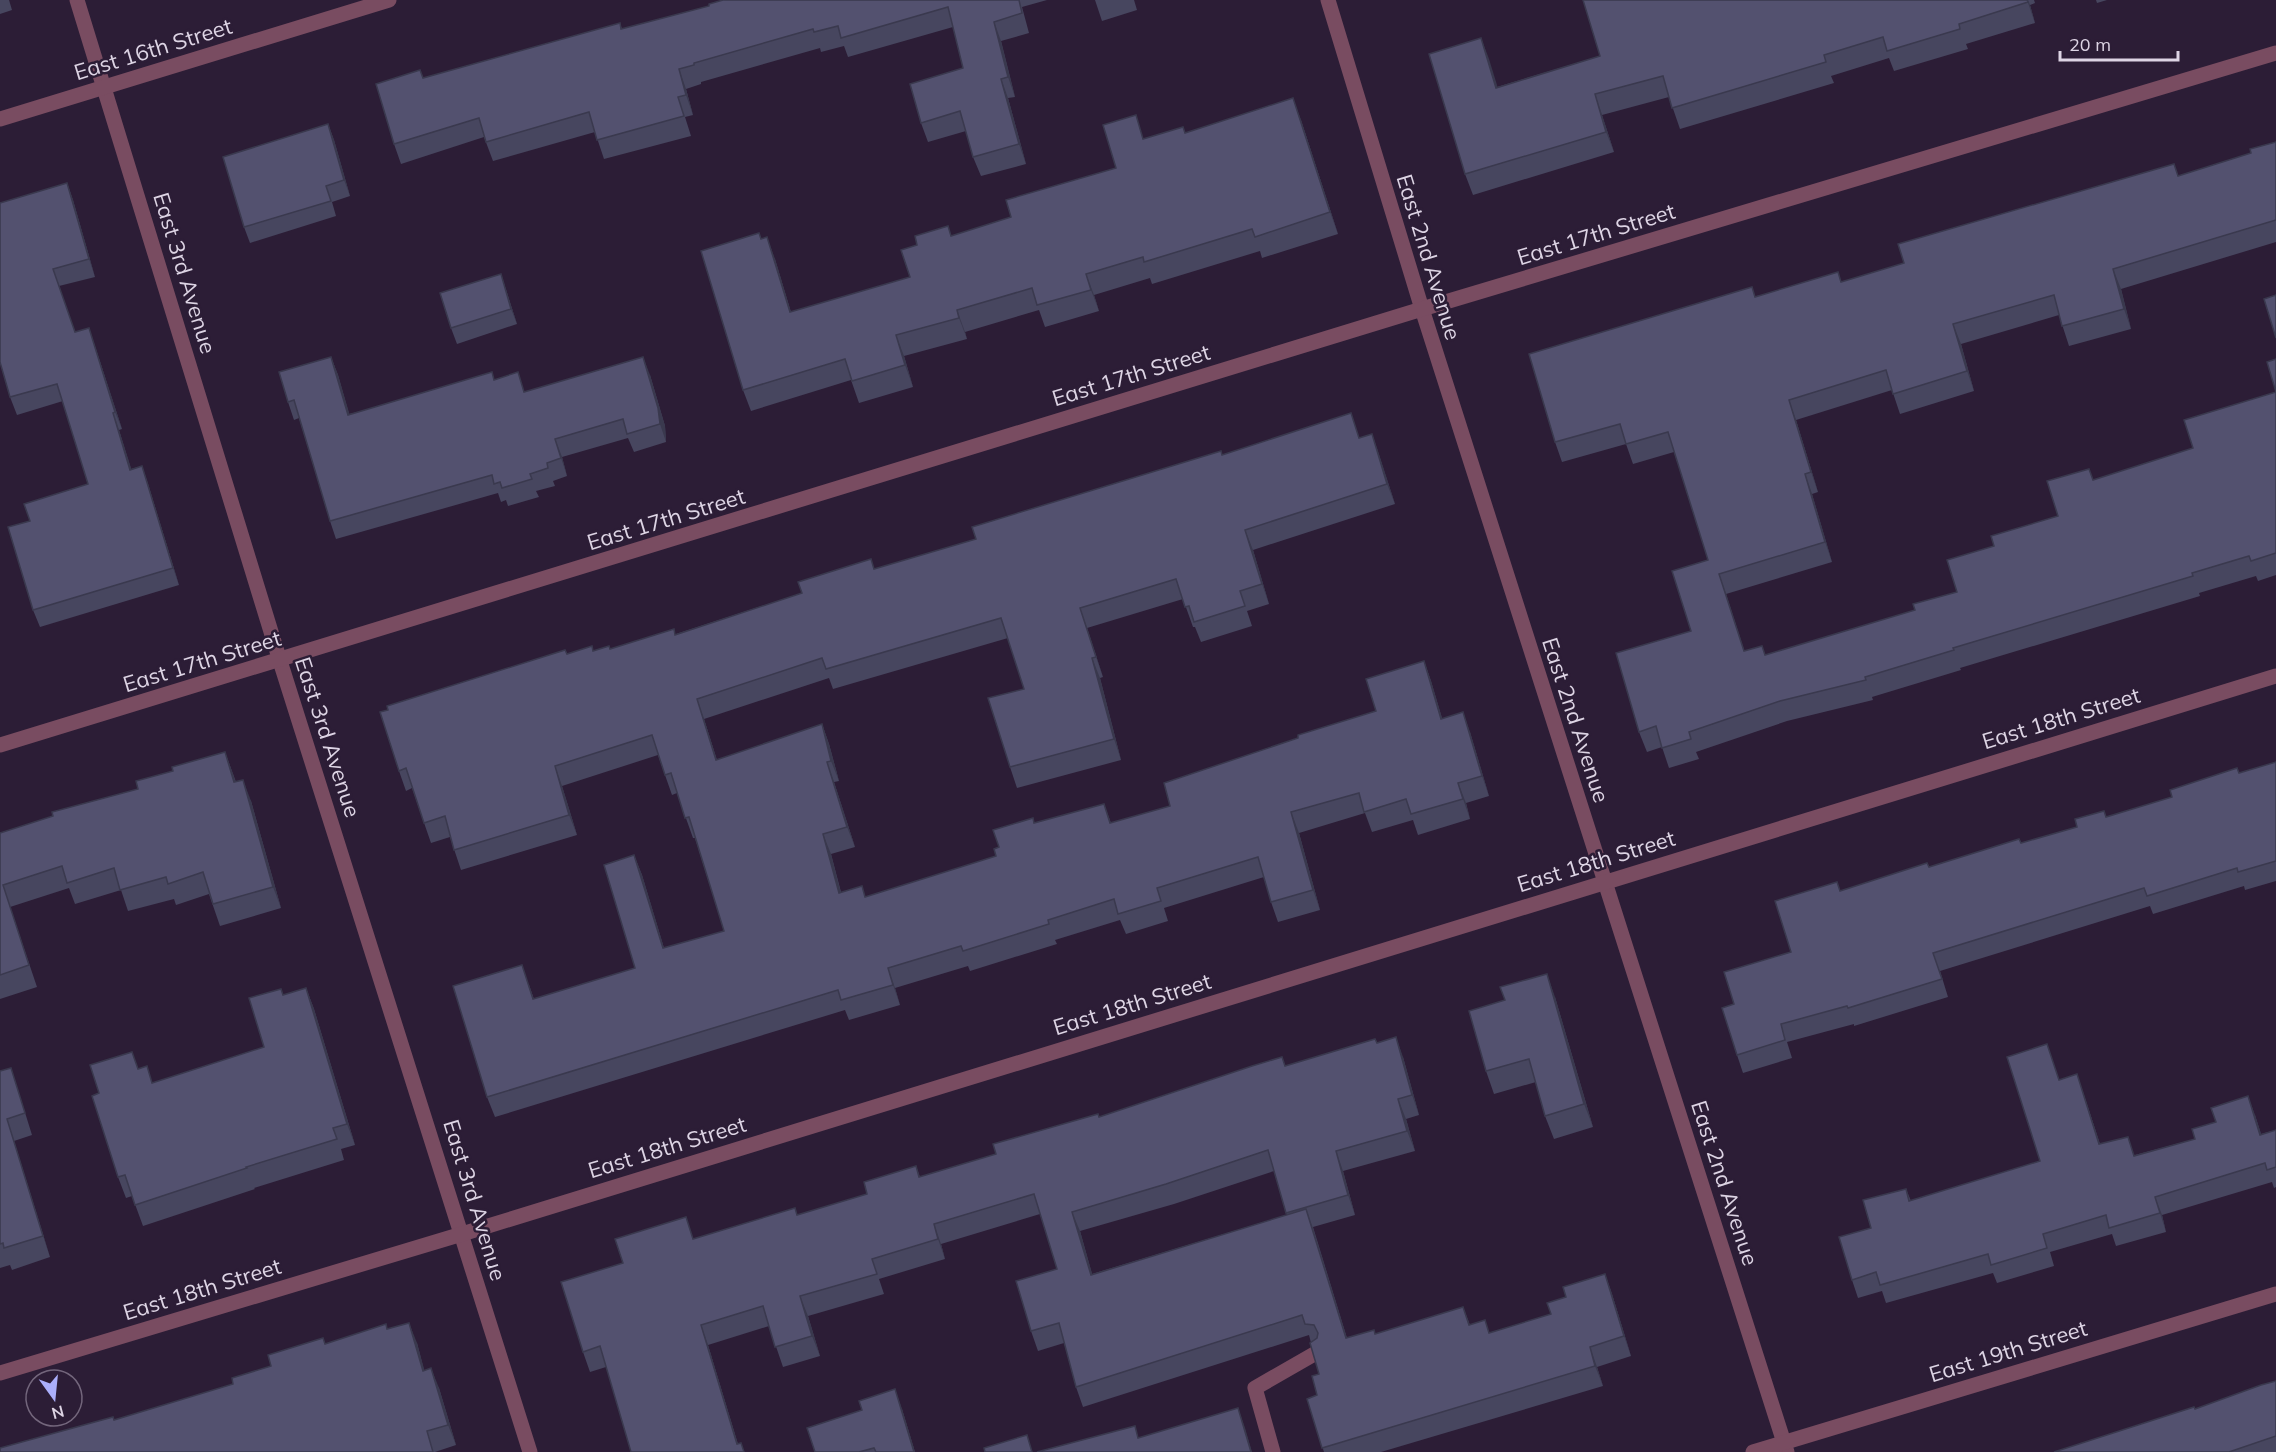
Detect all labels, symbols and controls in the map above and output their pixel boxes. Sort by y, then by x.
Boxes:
street label: East 16th Street [71,12,236,86]
scale bar [2060,24,2178,62]
text: 20 m [2069,33,2111,56]
street label: East 2nd Avenue [1390,171,1468,343]
street label: East 3rd Avenue [147,189,223,357]
street label: East 17th Street [1514,197,1679,271]
street label: East 17th Street [1049,338,1214,412]
street label: East 17th Street [584,482,749,556]
street label: East 17th Street [120,624,285,698]
street label: East 2nd Avenue [1536,634,1616,806]
street label: East 3rd Avenue [289,653,367,821]
street label: East 18th Street [1979,681,2144,755]
street label: East 18th Street [1514,824,1679,898]
street label: East 18th Street [1050,967,1215,1041]
street label: East 2nd Avenue [1685,1097,1765,1269]
street label: East 18th Street [585,1110,750,1184]
street label: East 3rd Avenue [437,1116,513,1284]
street label: East 18th Street [120,1252,285,1326]
street label: East 19th Street [1926,1314,2091,1388]
north arrow [24,1368,84,1428]
text: N [49,1401,66,1424]

